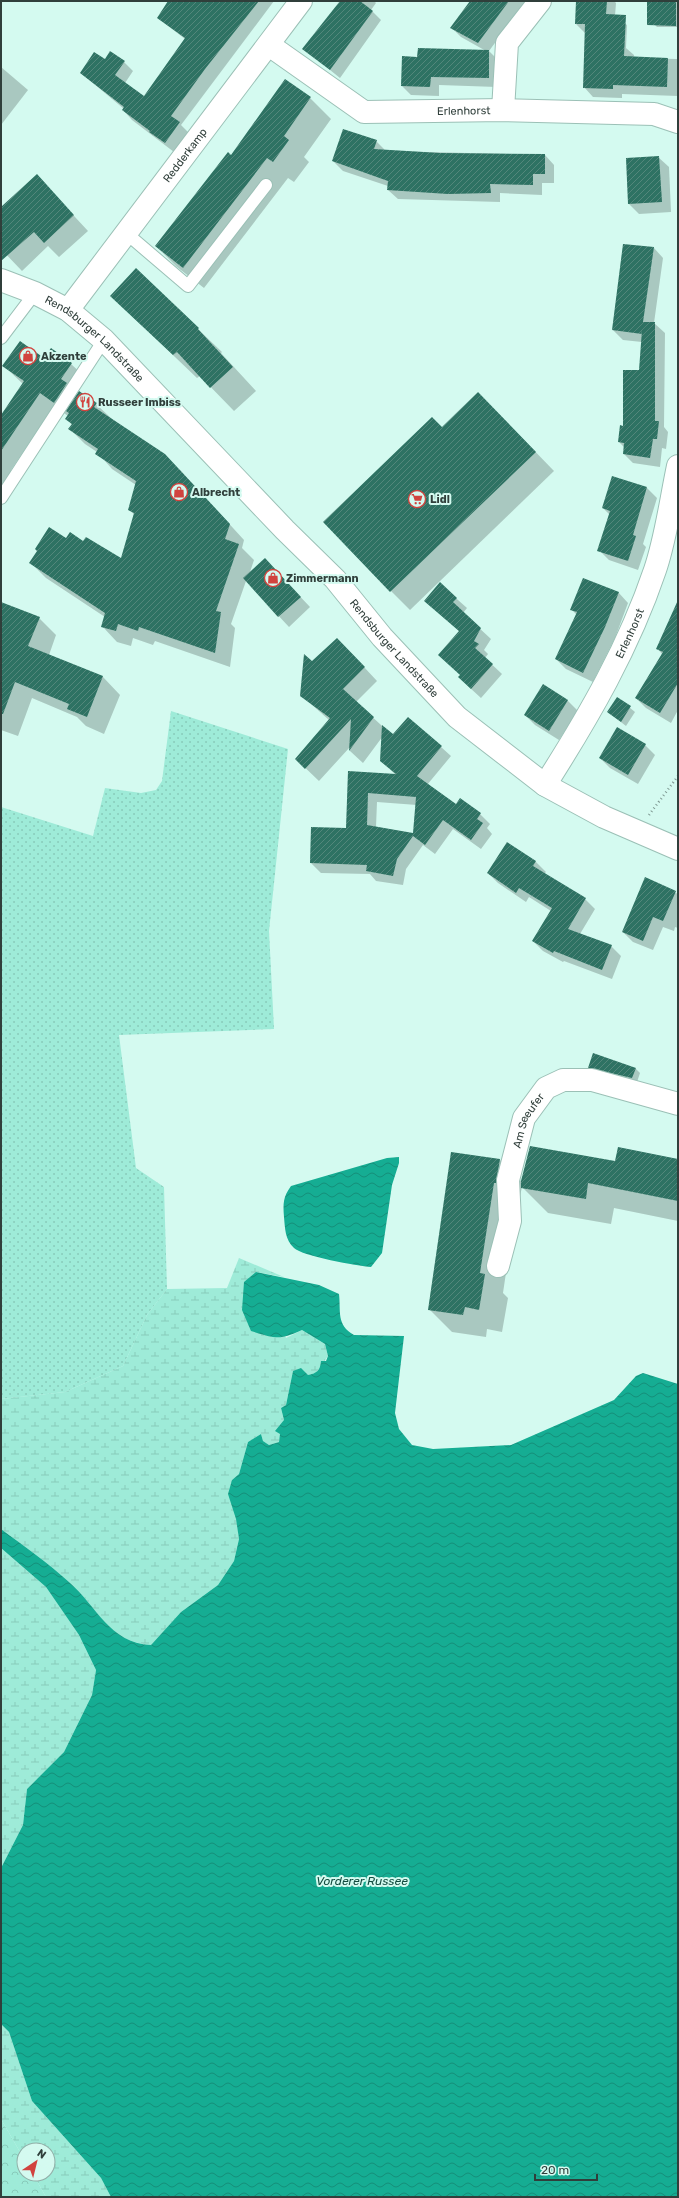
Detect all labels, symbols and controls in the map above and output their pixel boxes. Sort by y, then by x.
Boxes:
street label: Erlenhorst [437,104,491,117]
street label: Redderkamp [160,125,209,185]
street label: Rendsburger Landstraße [43,293,147,384]
shop icon: Akzente [18,346,38,366]
place label: Akzente [41,350,87,363]
restaurant icon: Russeer Imbiss [75,392,95,412]
place label: Russeer Imbiss [98,396,181,409]
shop icon: Albrecht [169,482,189,502]
place label: Albrecht [192,486,240,499]
supermarket icon: Lidl [407,489,427,509]
place label: Lidl [430,493,450,506]
shop icon: Zimmermann [263,568,283,588]
place label: Zimmermann [286,572,359,585]
street label: Rendsburger Landstraße [347,596,442,700]
street label: Erlenhorst [613,606,647,660]
street label: Am Seeufer [510,1090,547,1149]
water label: Vorderer Russee [316,1874,408,1888]
north arrow [16,2142,56,2182]
text: N [34,2147,48,2162]
scale bar [535,2156,597,2182]
text: 20 m [541,2163,569,2177]

